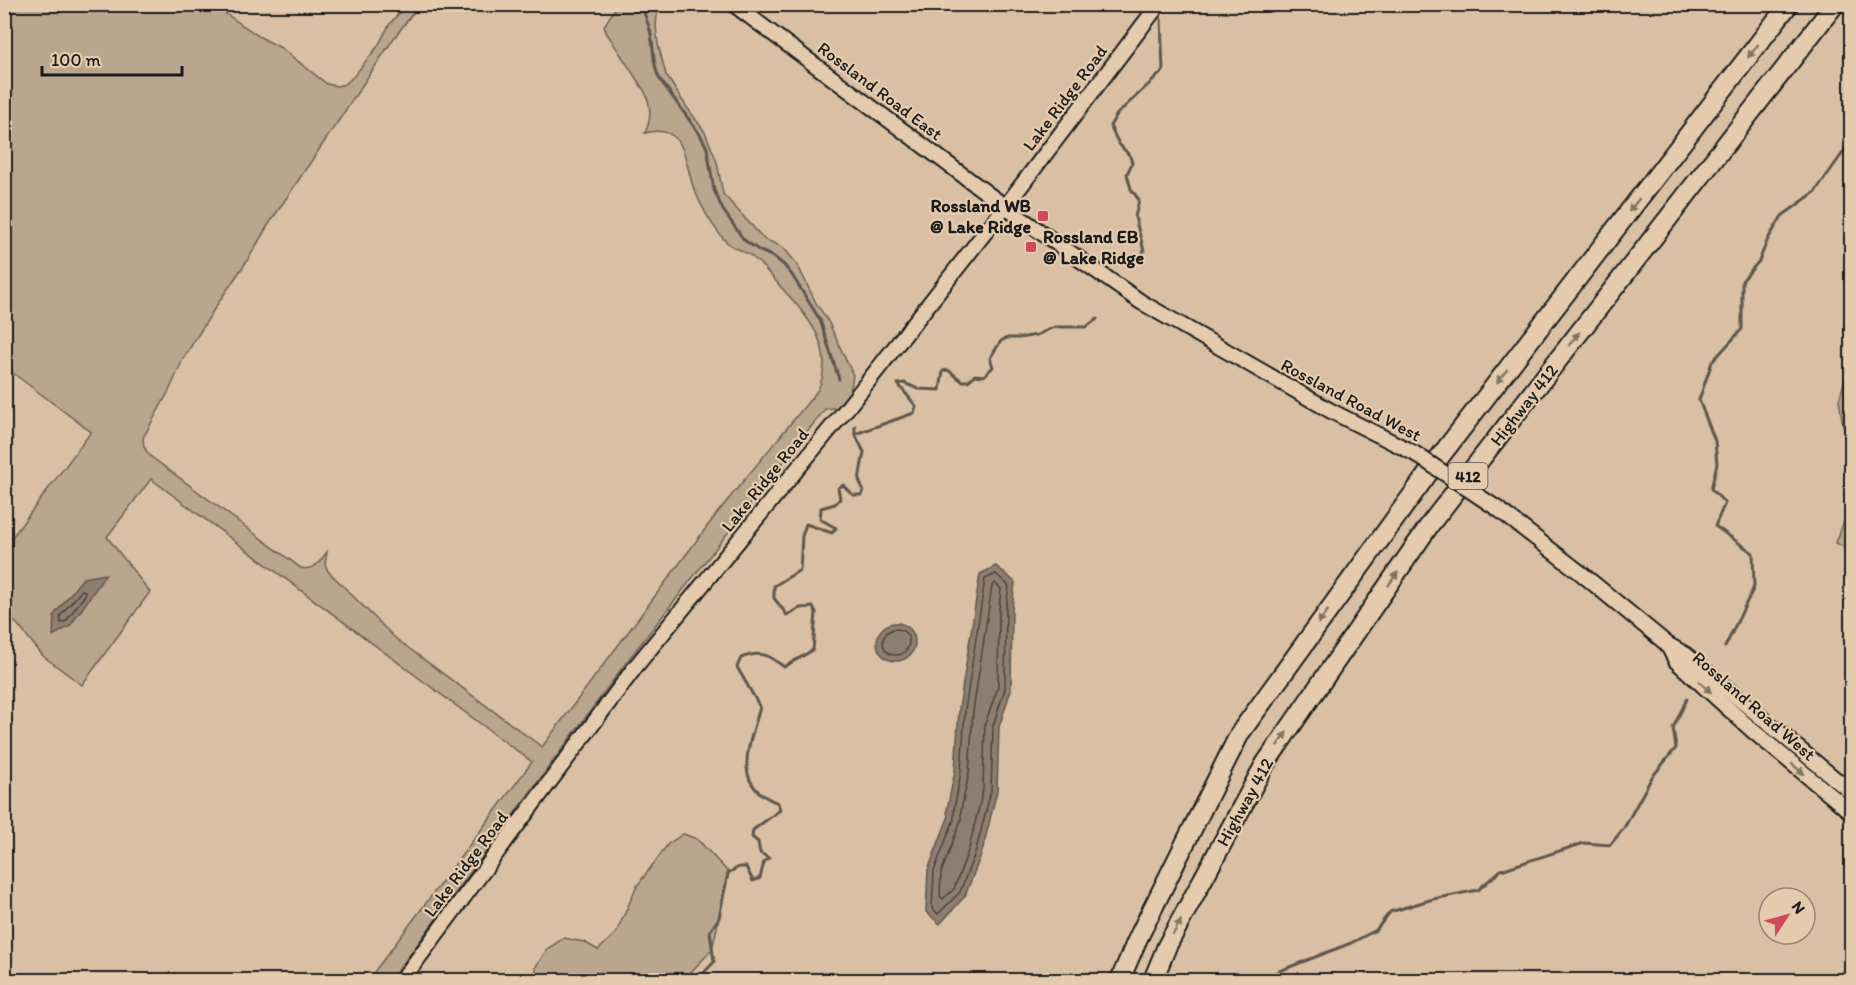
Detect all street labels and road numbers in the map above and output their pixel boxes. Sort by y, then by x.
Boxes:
street label: Rossland Road East [813,37,947,145]
street label: Lake Ridge Road [1018,41,1112,155]
street label: Rossland Road West [1277,354,1425,446]
street label: Highway 412 [1485,359,1563,450]
street label: Lake Ridge Road [716,424,814,536]
road number: 412 [1448,463,1488,489]
street label: Rossland Road West [1688,647,1820,766]
street label: Highway 412 [1212,753,1279,850]
street label: Lake Ridge Road [419,807,513,921]

